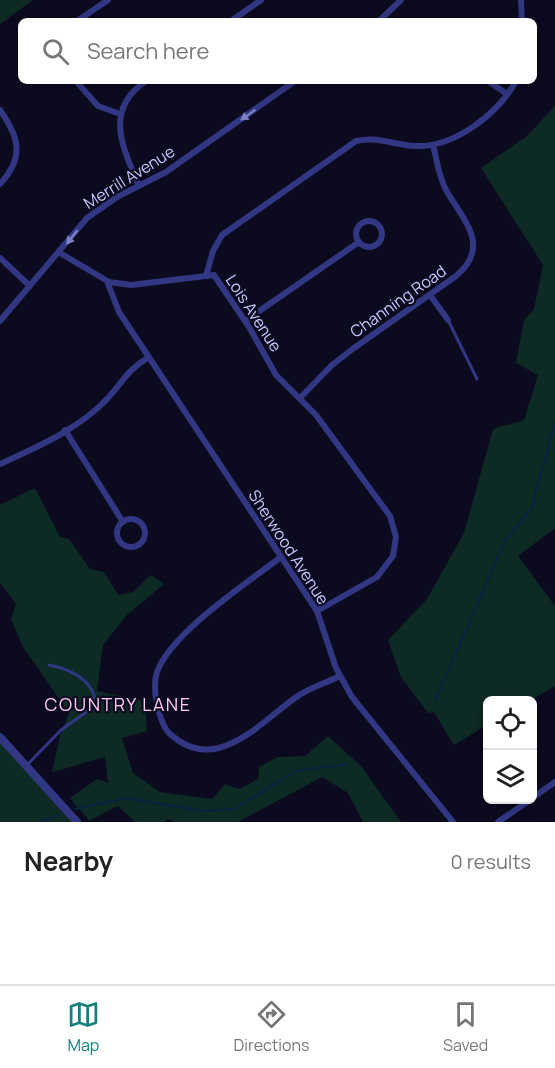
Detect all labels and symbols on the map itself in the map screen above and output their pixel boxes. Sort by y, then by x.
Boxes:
one-way arrow [240,109,256,121]
street label: Merrill Avenue [79,140,179,214]
one-way arrow [65,229,78,245]
street label: Channing Road [346,260,450,342]
street label: Lois Avenue [221,270,287,356]
street label: Sherwood Avenue [244,485,334,609]
district label: COUNTRY LANE [45,692,191,716]

